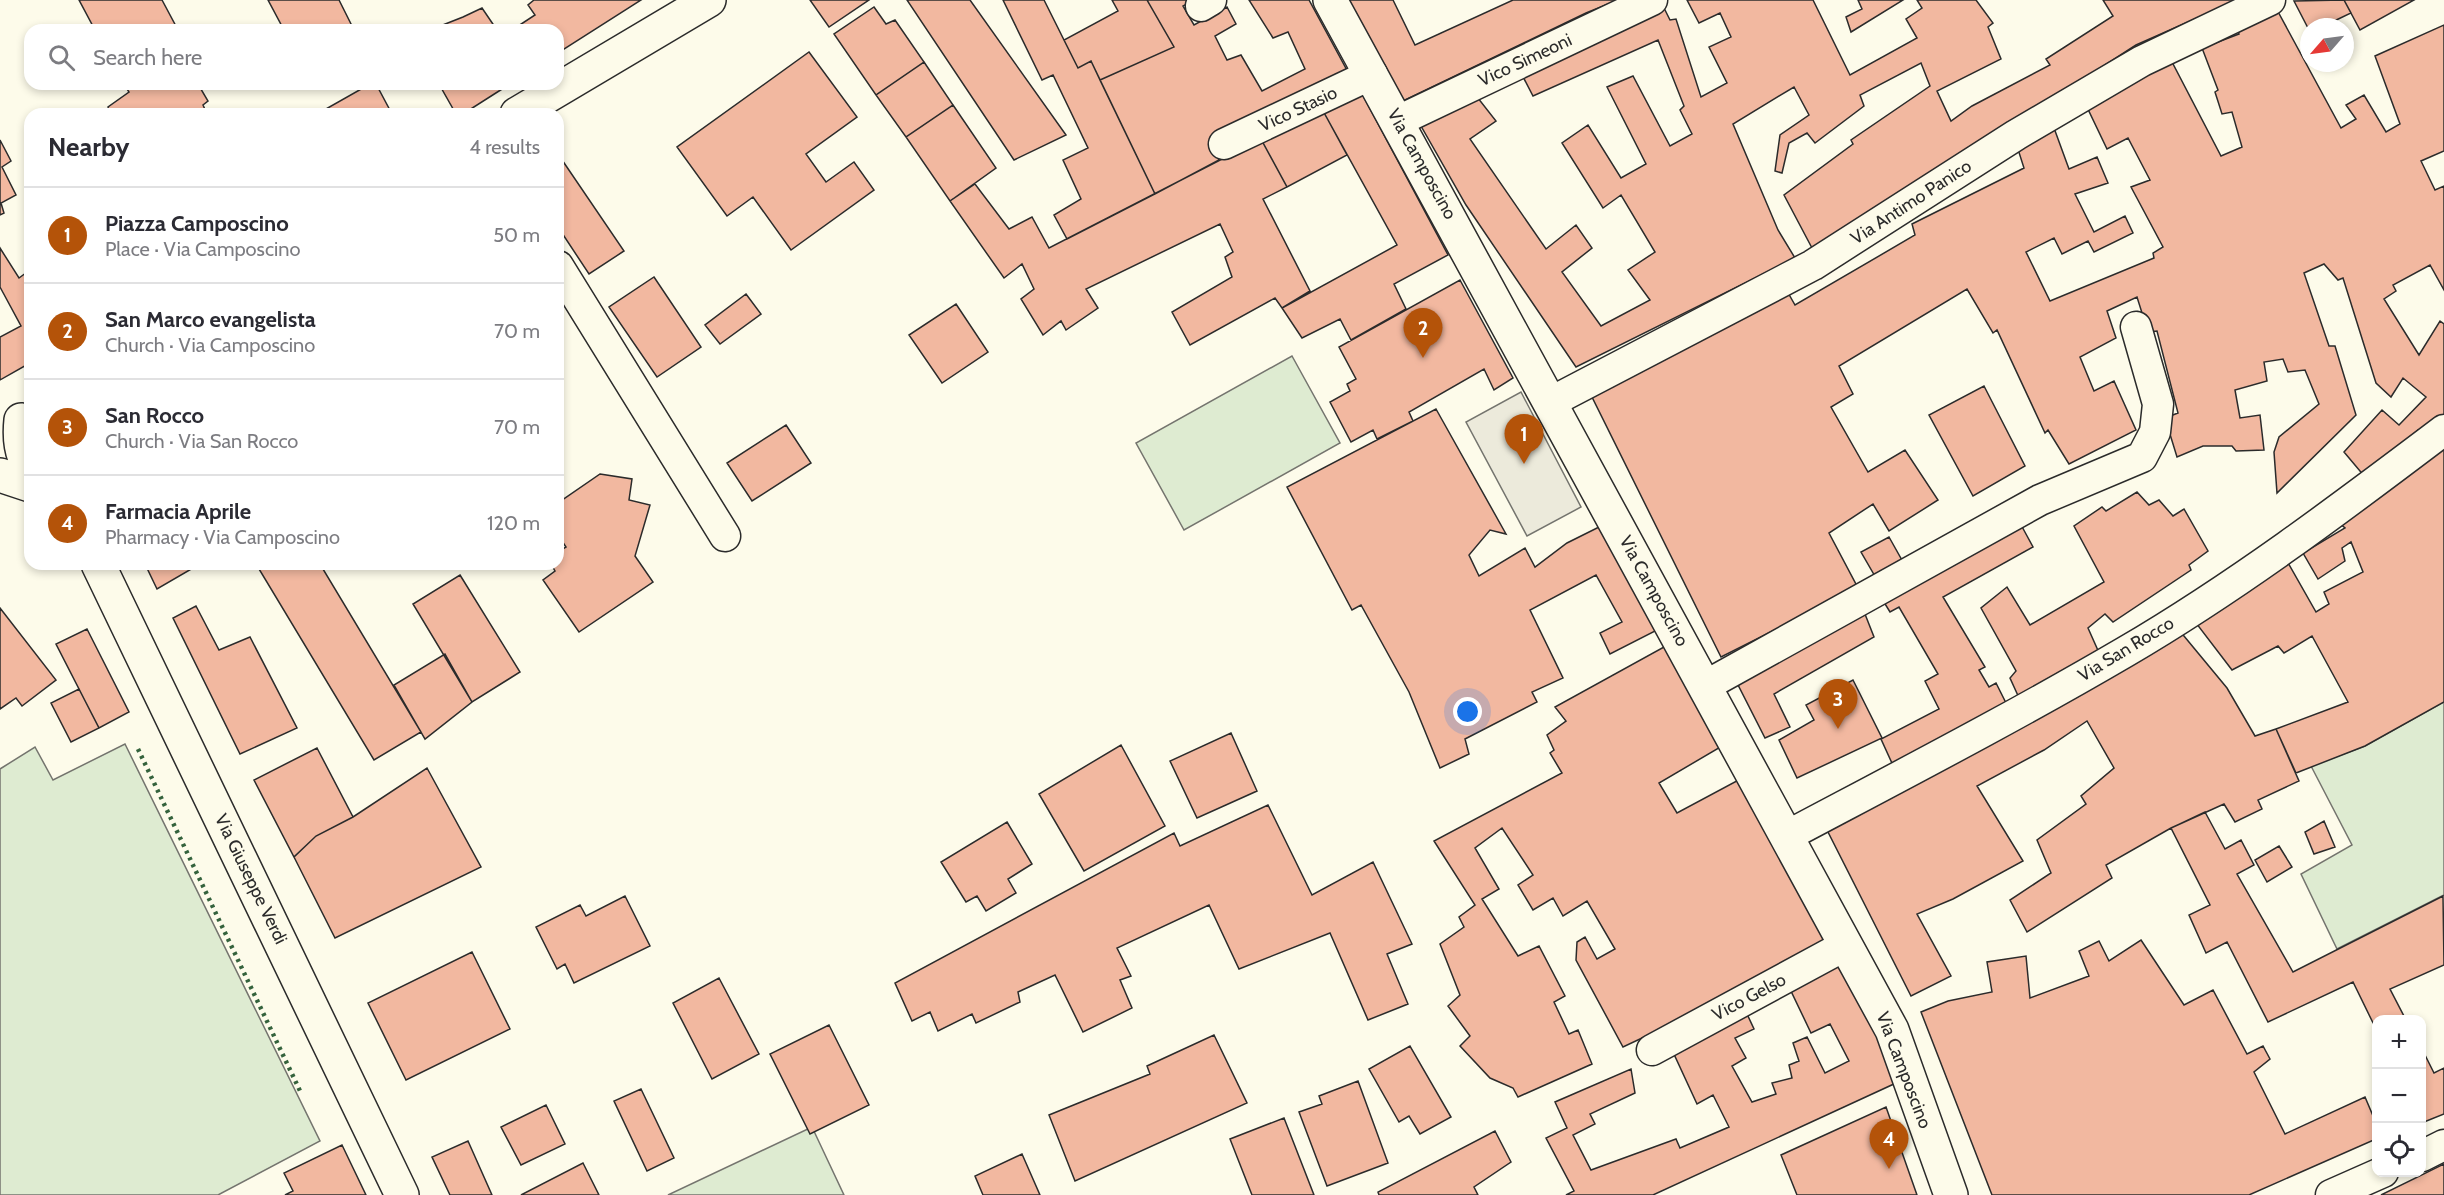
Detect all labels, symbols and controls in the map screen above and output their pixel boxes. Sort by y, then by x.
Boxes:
north arrow [2300,18,2354,72]
search box [24,24,564,90]
street label: Vico Simeoni [1475,29,1575,91]
icon: search [45,41,78,74]
text: Search here [93,44,202,71]
street label: Vico Stasio [1255,81,1341,137]
street label: Via Camposcino [1383,105,1462,223]
text: Nearby [48,131,129,163]
text: 4 results [469,135,540,159]
street label: Via Antimo Panico [1847,155,1976,249]
text: Piazza Camposcino [105,210,289,237]
text: 1 [64,223,71,247]
text: 50 m [493,223,540,247]
text: Place · Via Camposcino [105,237,300,261]
text: San Marco evangelista [105,306,316,333]
pin: 2 [1404,308,1442,358]
text: 2 [62,319,73,343]
text: 70 m [494,319,540,343]
text: Church · Via Camposcino [105,333,315,357]
text: San Rocco [105,402,204,429]
pin: 1 [1504,414,1544,464]
text: 3 [62,415,73,439]
text: 70 m [494,415,540,439]
text: Church · Via San Rocco [105,429,298,453]
text: Farmacia Aprile [105,498,251,525]
text: 4 [61,511,74,535]
text: 120 m [487,511,540,535]
text: Pharmacy · Via Camposcino [105,525,340,549]
street label: Via Camposcino [1615,532,1694,650]
street label: Via San Rocco [2074,612,2178,686]
pin: 3 [1818,680,1858,729]
your location [1453,697,1482,726]
street label: Via Giuseppe Verdi [210,810,292,948]
street label: Vico Gelso [1708,968,1790,1026]
street label: Via Camposcino [1872,1009,1936,1132]
map controls [2372,1015,2426,1177]
button: + [2372,1015,2426,1069]
button: − [2372,1069,2426,1123]
pin: 4 [1870,1120,1908,1169]
button: locate [2372,1123,2426,1177]

